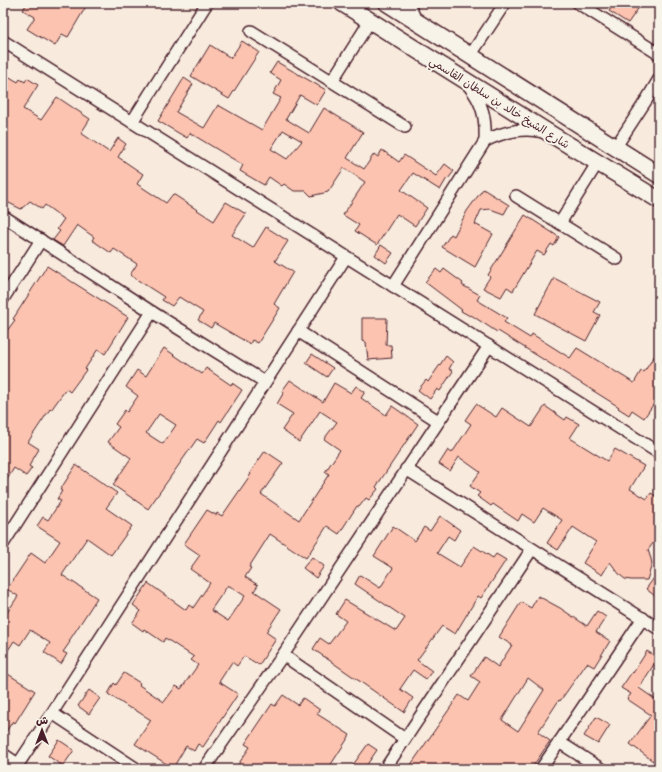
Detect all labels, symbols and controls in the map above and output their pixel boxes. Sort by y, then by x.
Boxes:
street label: شارع الشيخ خالد بن سلطان القاسمي [425,52,573,155]
north arrow [22,710,62,750]
text: ش [36,711,48,728]

